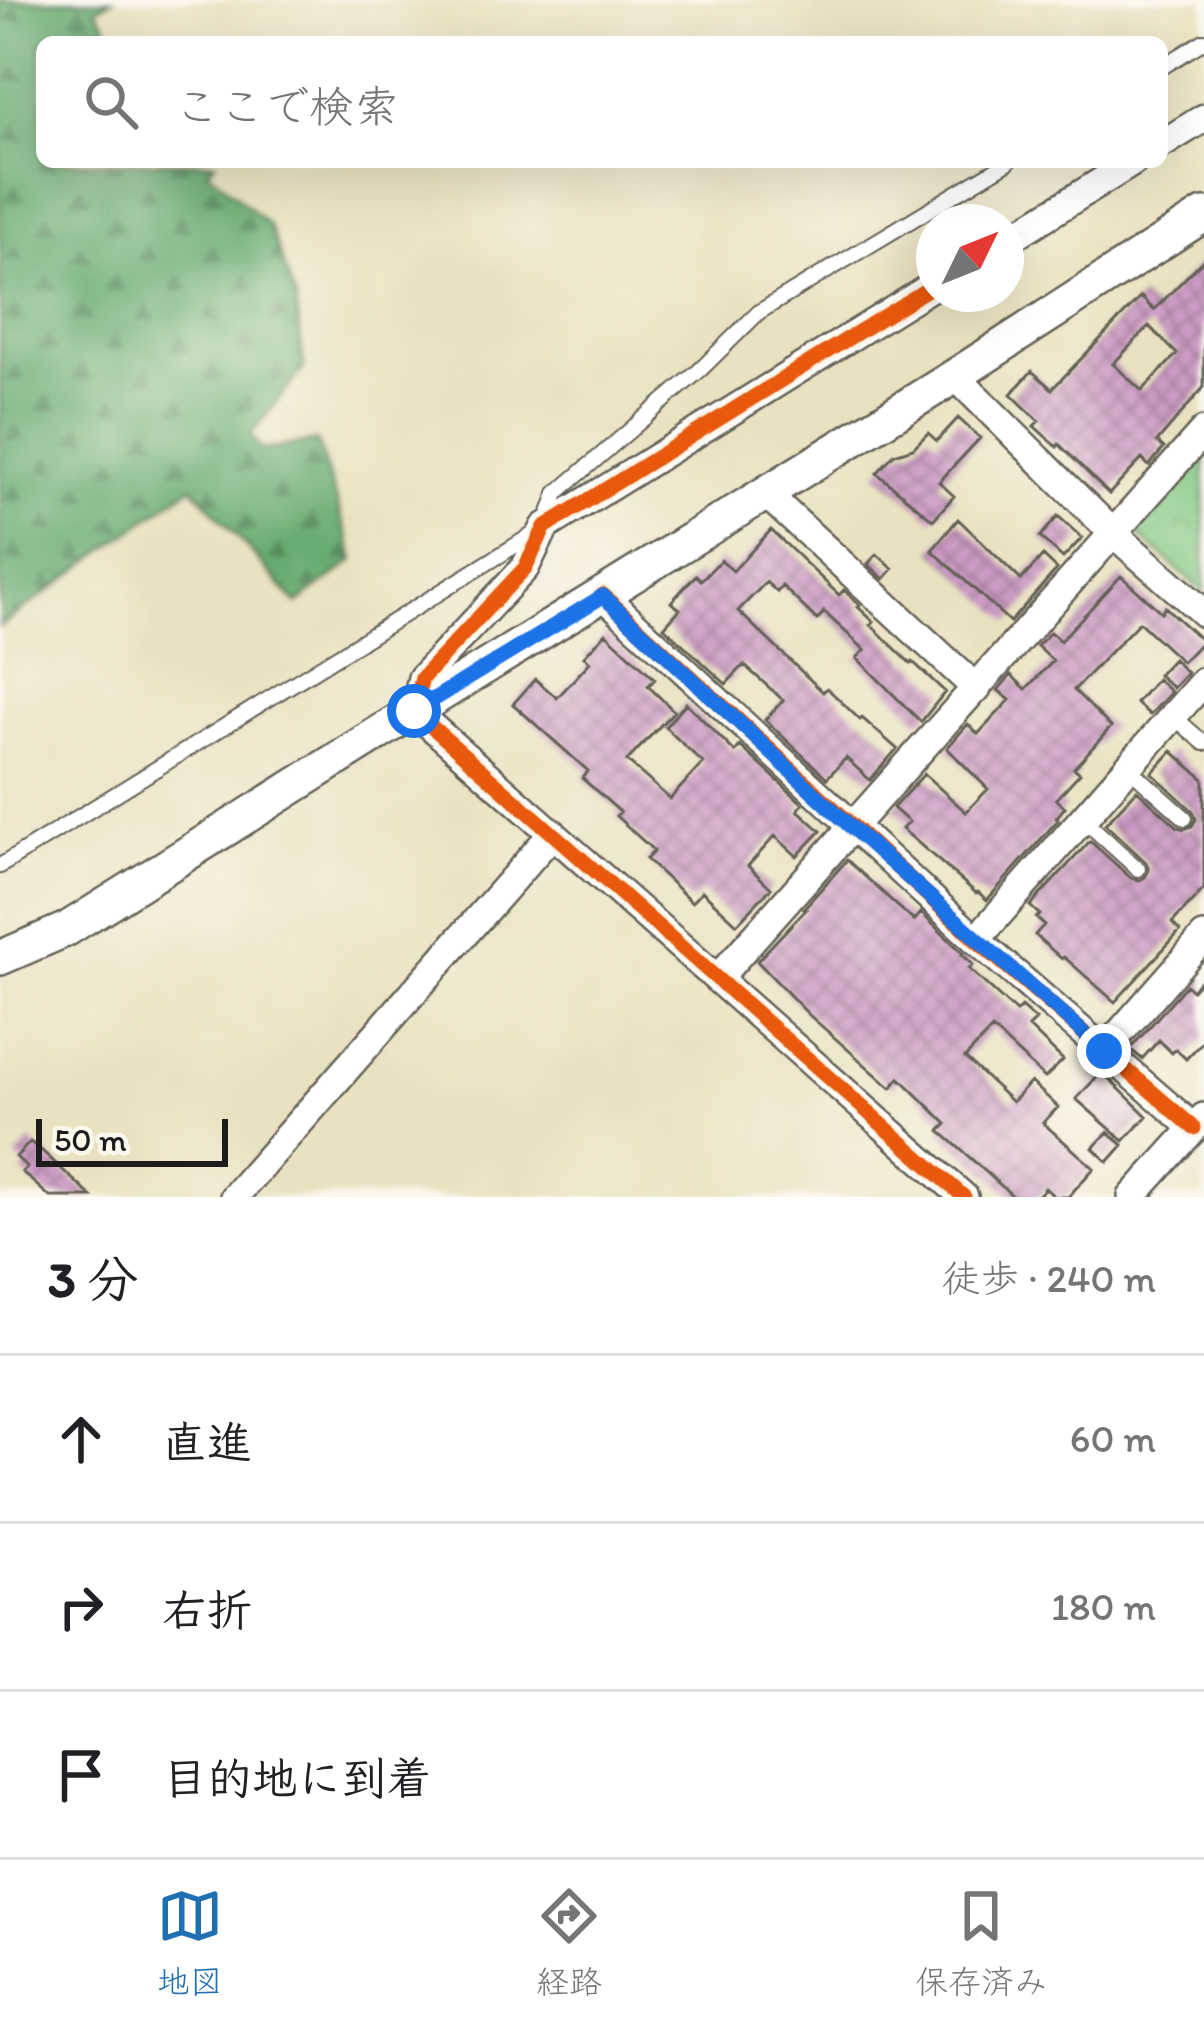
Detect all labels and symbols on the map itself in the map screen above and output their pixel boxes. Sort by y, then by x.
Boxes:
north arrow [916,204,1024,312]
route start [387,684,441,738]
route end [1077,1024,1131,1078]
scale bar [36,1113,228,1166]

